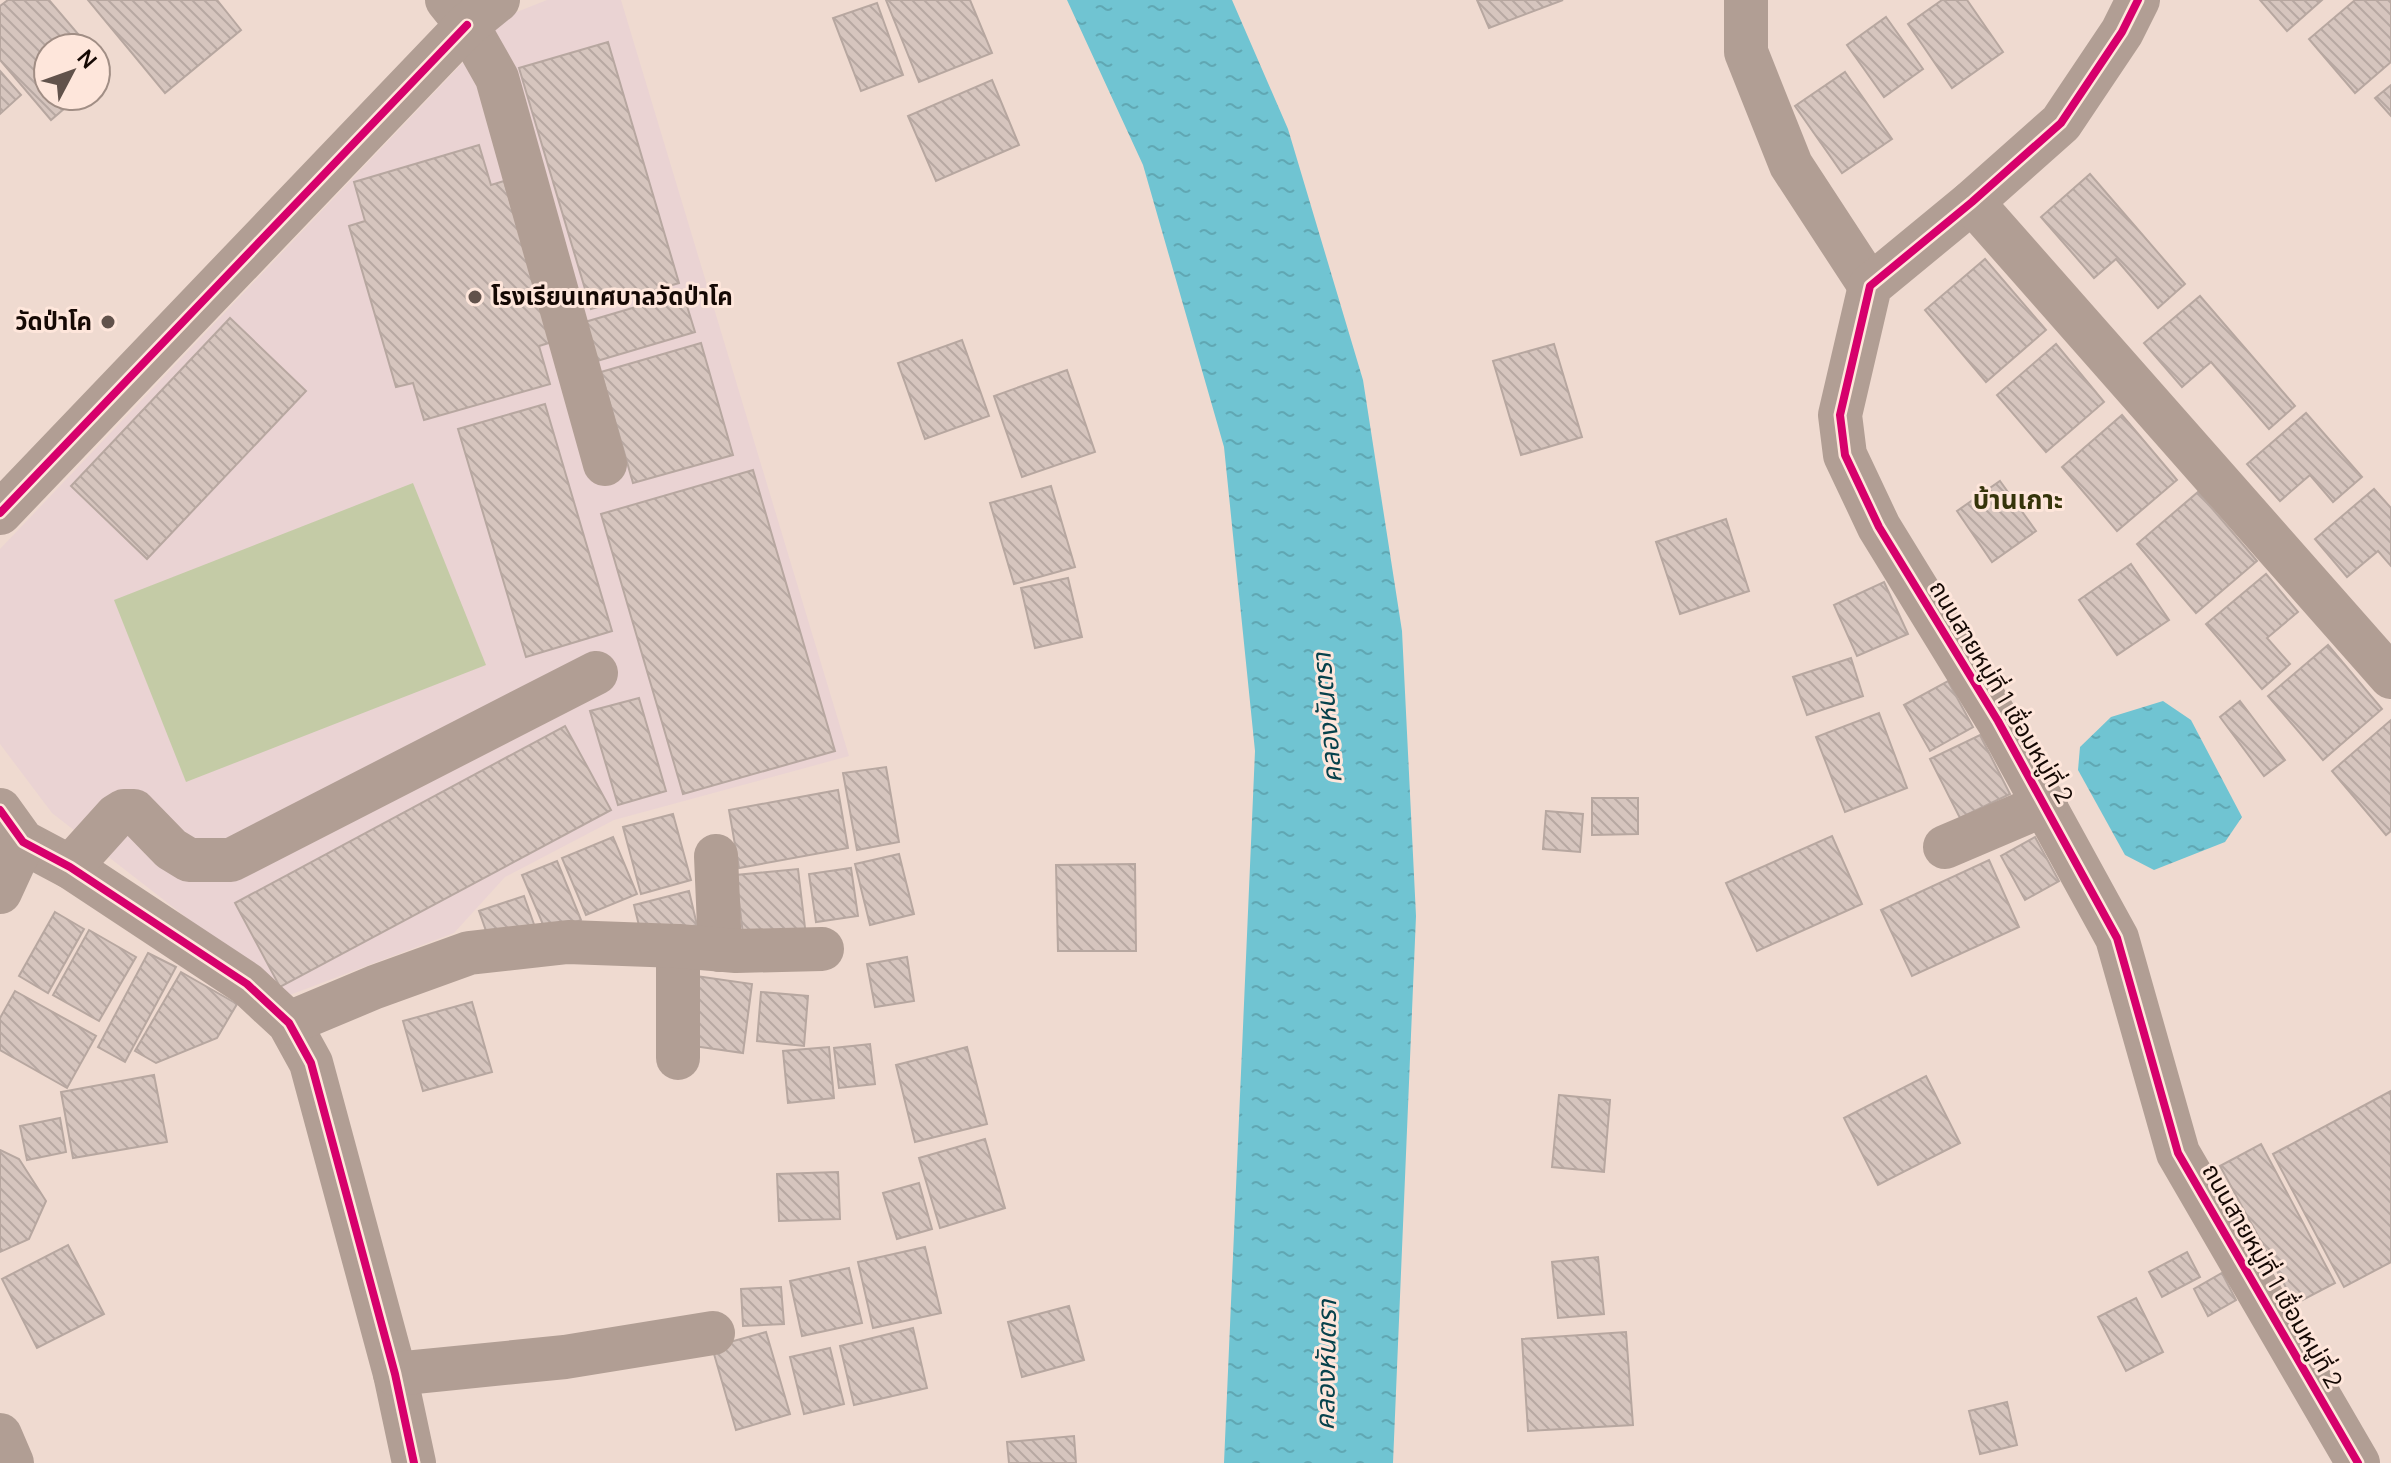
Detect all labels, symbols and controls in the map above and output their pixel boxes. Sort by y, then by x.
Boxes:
north arrow [32,32,112,112]
text: N [71,43,104,75]
place label: โรงเรียนเทศบาลวัดป่าโค [491,279,733,312]
marker: โรงเรียนเทศบาลวัดป่าโค [466,288,484,306]
place label: วัดป่าโค [15,304,92,337]
marker: วัดป่าโค [99,313,117,331]
district label: บ้านเกาะ [1973,481,2063,517]
street label: ถนนสายหมู่ที่ 1 เชื่อมหมู่ที่ 2 [1923,574,2082,809]
water label: คลองหันตรา [1302,650,1350,785]
street label: ถนนสายหมู่ที่ 1 เชื่อมหมู่ที่ 2 [2195,1157,2351,1394]
water label: คลองหันตรา [1306,1298,1344,1431]

